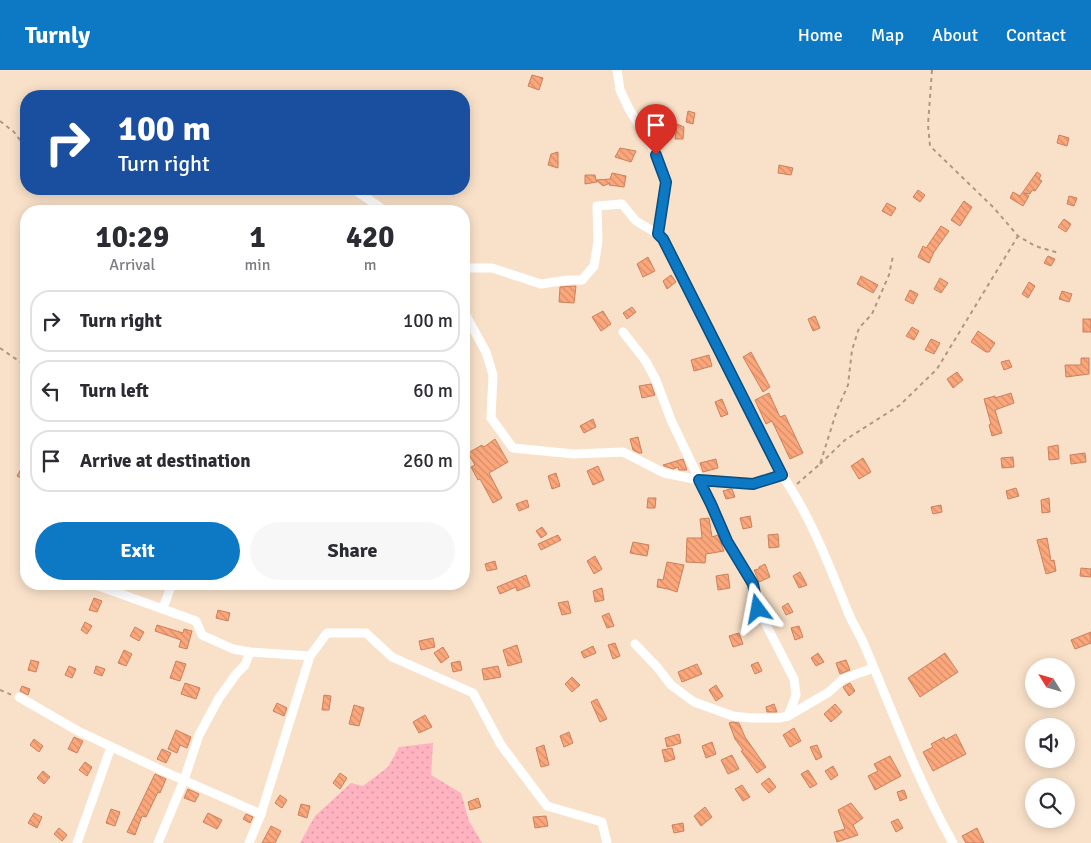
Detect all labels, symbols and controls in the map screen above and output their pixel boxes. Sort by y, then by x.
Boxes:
text: Turnly [25,20,90,50]
text: Home [798,24,843,46]
text: Map [871,24,904,46]
text: About [932,24,978,46]
text: Contact [1006,24,1066,46]
pin [635,104,677,155]
text: 100 m [118,107,211,150]
icon: right [35,110,100,175]
icon: arrive [642,111,670,139]
text: Turn right [118,150,210,177]
text: 10:29 [95,219,169,256]
text: 1 [249,219,266,256]
text: 420 [346,219,394,256]
text: Arrival [109,255,155,275]
text: min [245,255,270,275]
text: m [364,255,377,275]
icon: right [37,307,65,335]
text: Turn right [80,309,162,333]
text: 100 m [403,309,453,333]
icon: left [37,377,65,405]
text: Turn left [80,379,149,403]
text: 60 m [413,379,453,403]
icon: arrive [37,447,65,475]
text: Arrive at destination [80,449,251,473]
text: 260 m [403,449,453,473]
button: Exit [35,522,240,580]
button: Share [250,522,455,580]
position arrow [731,582,783,634]
north arrow [1025,658,1075,708]
map controls [1025,658,1075,828]
button: sound [1025,718,1075,768]
button: search [1025,778,1075,828]

